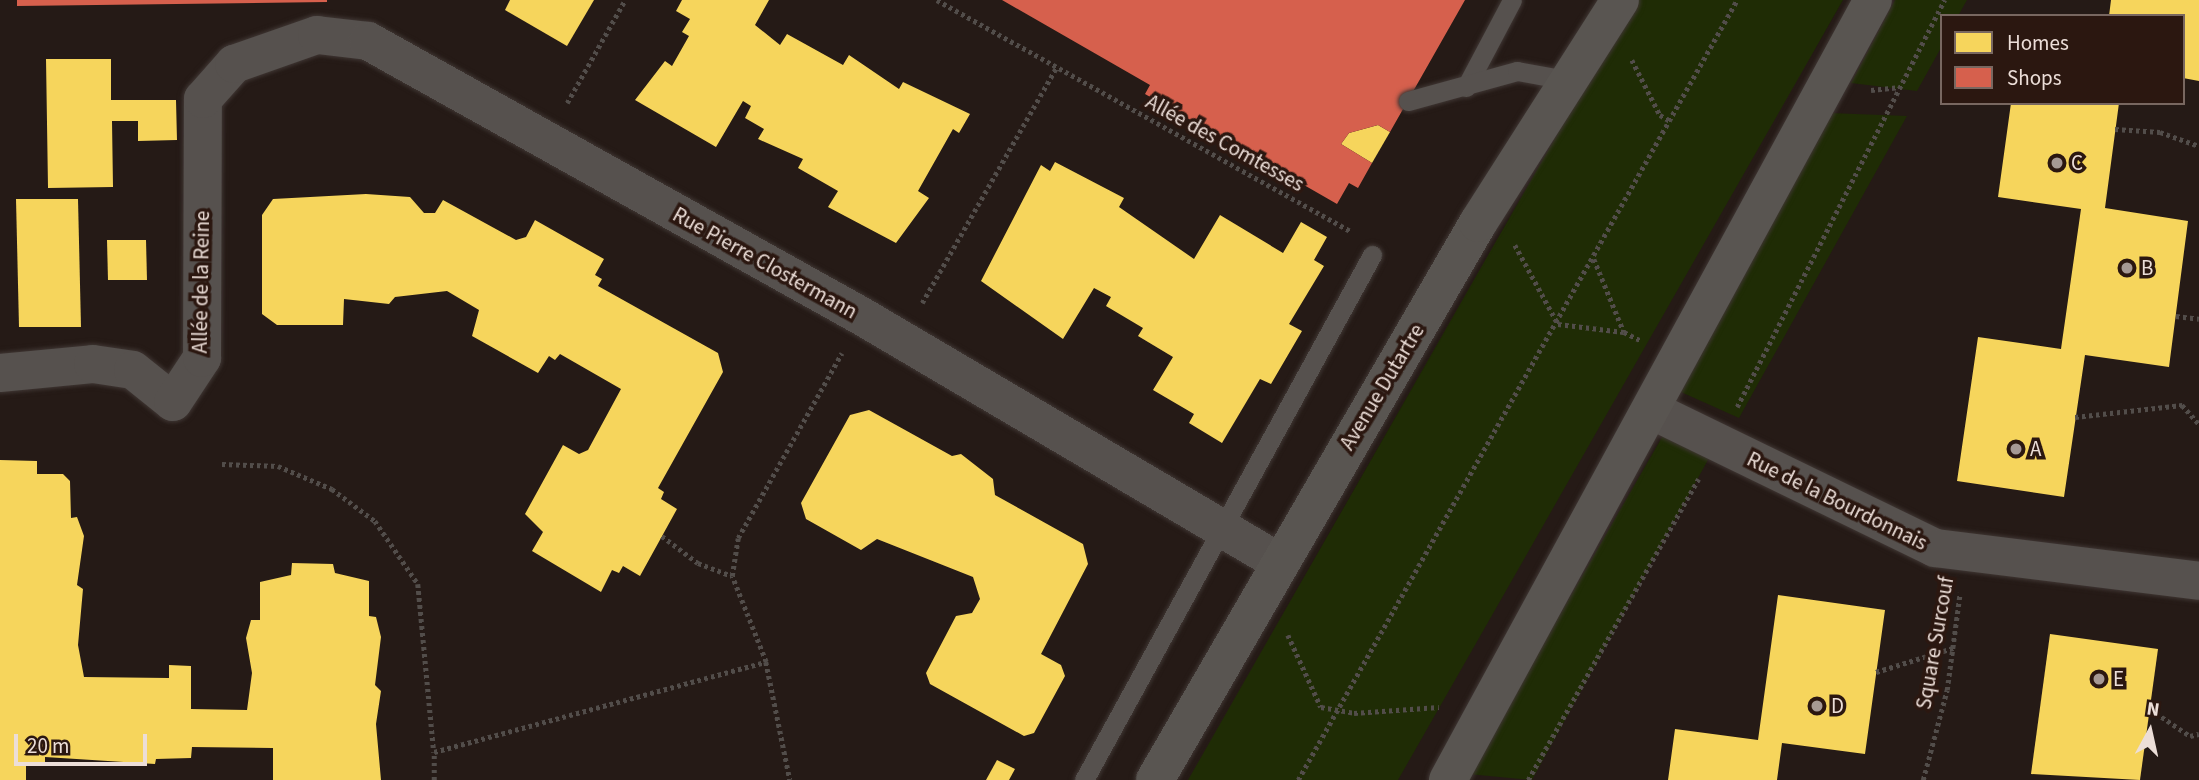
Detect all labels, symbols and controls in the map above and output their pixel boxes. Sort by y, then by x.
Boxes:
legend [1940,14,2185,105]
text: Homes [2007,28,2069,58]
text: Shops [2007,63,2061,93]
street label: Allée des Comtesses [1141,89,1309,197]
place label: C [2071,150,2083,176]
marker: C [2049,155,2065,171]
street label: Rue Pierre Clostermann [668,202,862,324]
street label: Allée de la Reine [187,210,215,354]
place label: B [2141,255,2153,281]
marker: B [2119,260,2135,276]
street label: Avenue Dutartre [1335,319,1429,455]
place label: A [2030,436,2041,462]
marker: A [2008,441,2024,457]
street label: Rue de la Bourdonnais [1743,446,1931,556]
street label: Square Surcouf [1911,575,1959,711]
place label: E [2113,666,2124,692]
marker: E [2091,671,2107,687]
place label: D [1831,693,1844,719]
text: N [2145,695,2161,724]
north arrow [2115,696,2185,766]
marker: D [1809,698,1825,714]
scale bar [18,720,150,764]
text: 20 m [27,731,69,761]

